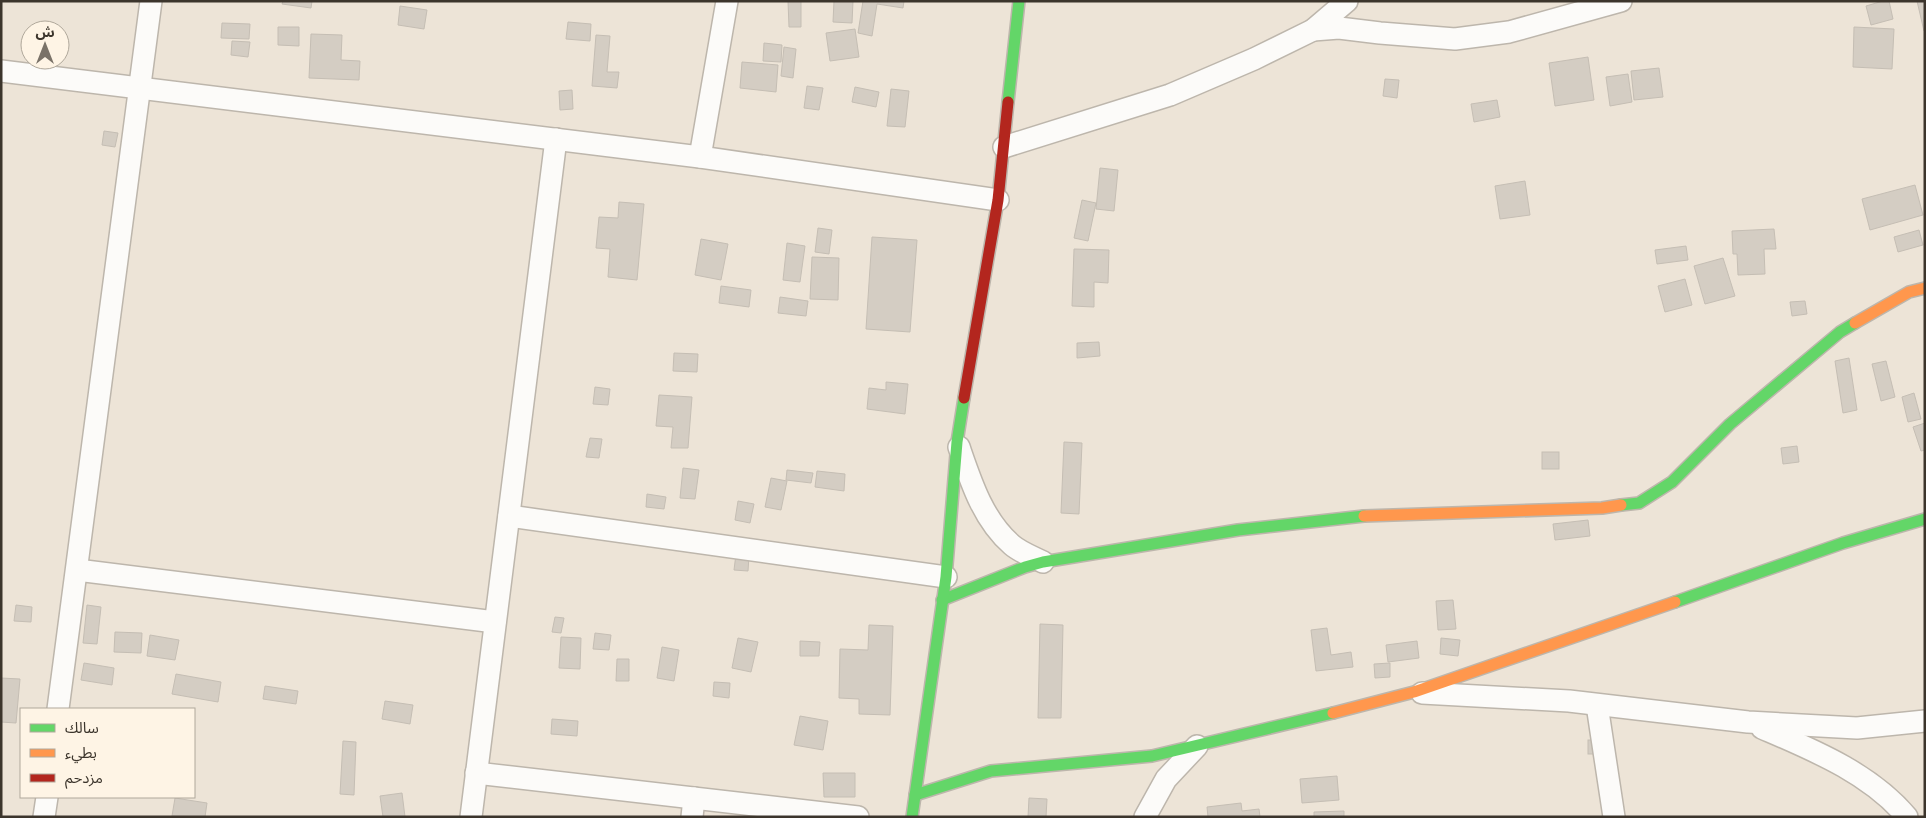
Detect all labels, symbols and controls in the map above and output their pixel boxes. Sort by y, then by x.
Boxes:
north arrow [20,20,70,70]
text: ش [35,23,55,41]
legend [20,708,195,798]
text: سالك [65,718,99,737]
text: بطيء [65,743,97,764]
text: مزدحم [65,768,103,789]

